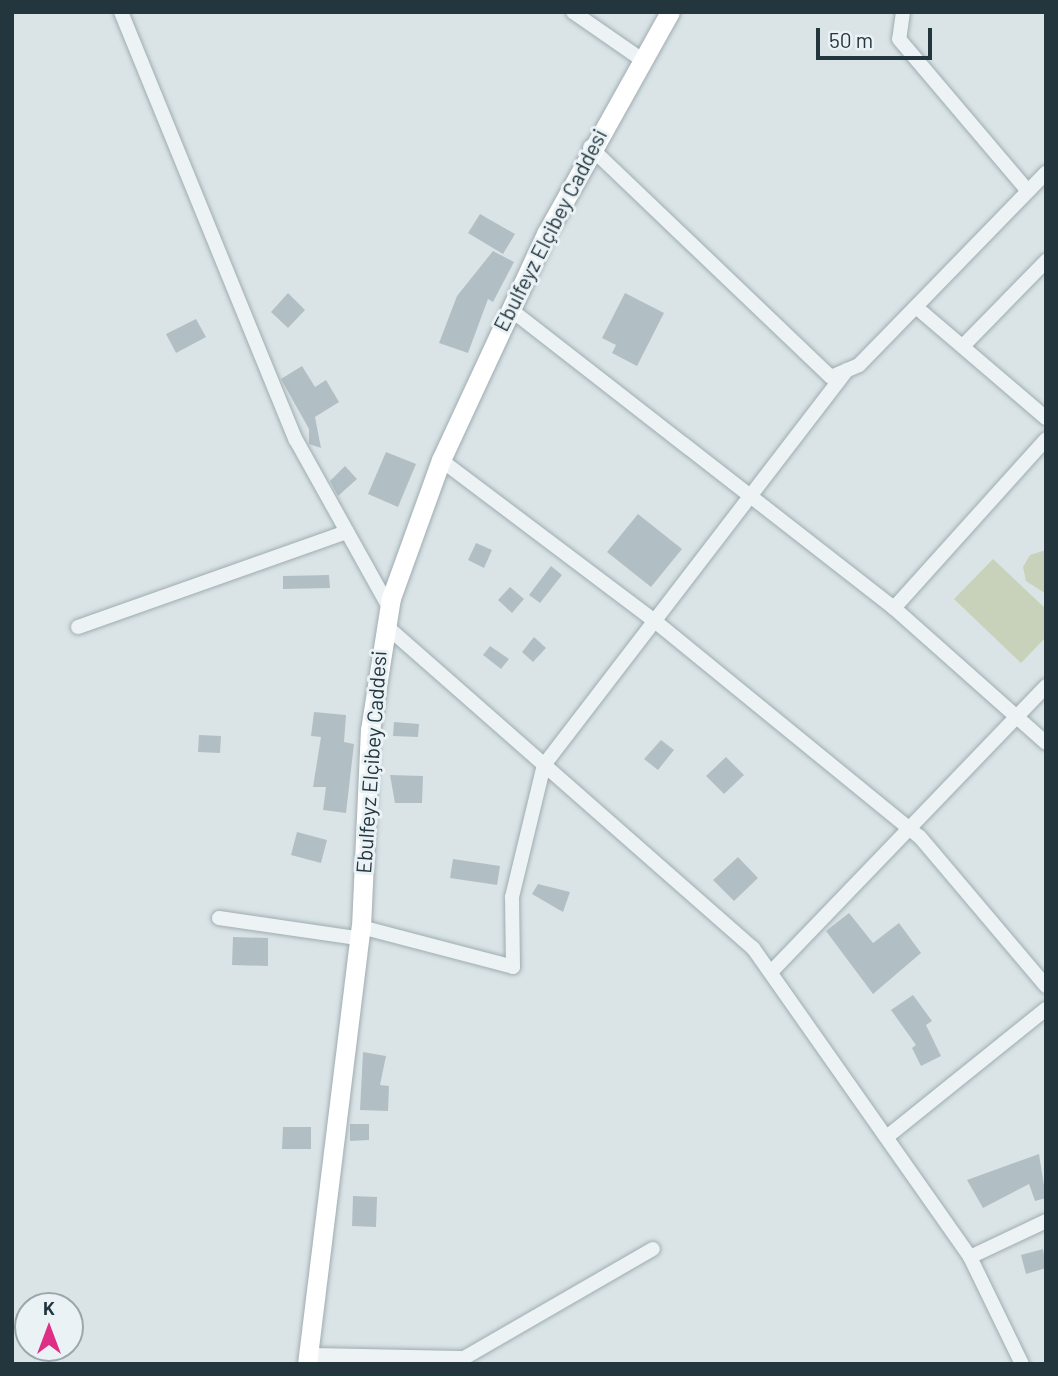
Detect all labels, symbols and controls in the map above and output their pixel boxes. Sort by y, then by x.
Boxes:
scale bar [820,14,936,58]
text: 50 m [829,27,873,52]
street label: Ebulfeyz Elçibey Caddesi [488,125,612,335]
street label: Ebulfeyz Elçibey Caddesi [351,650,391,874]
north arrow [14,1292,84,1362]
text: K [43,1296,55,1319]

